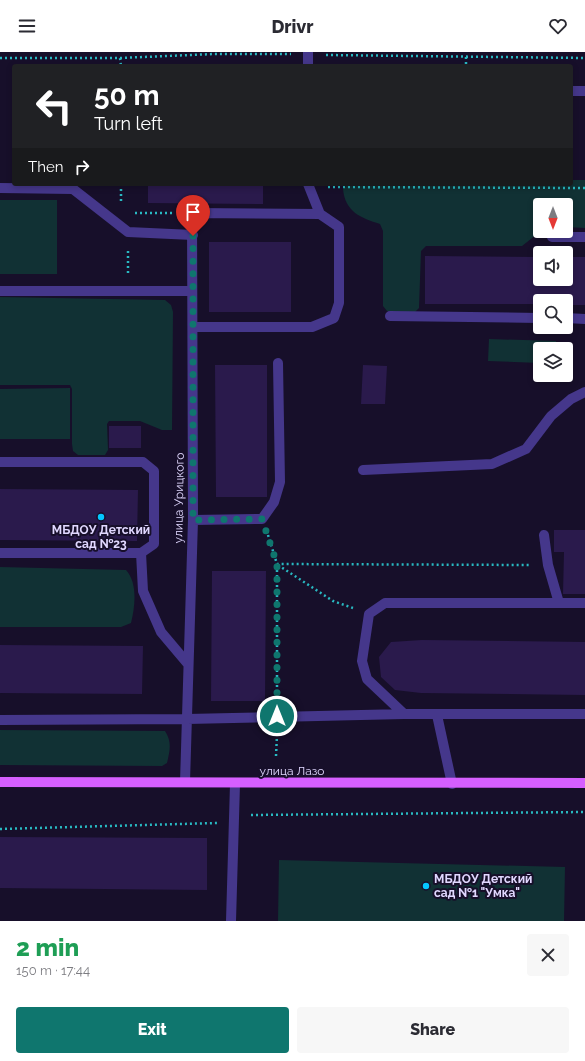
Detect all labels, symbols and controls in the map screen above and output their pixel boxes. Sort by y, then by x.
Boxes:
icon: menu [16,15,38,37]
icon: heart [547,15,569,37]
text: Drivr [271,16,314,37]
text: 50 m [94,79,160,112]
icon: left [28,80,80,132]
text: Turn left [94,113,163,134]
icon: right [71,156,93,178]
text: Then [28,158,63,176]
pin [176,195,210,236]
north arrow [533,198,573,238]
map controls [533,198,573,382]
icon: arrive [182,201,204,223]
button: sound [533,246,573,286]
button: search [533,294,573,334]
button: layers [533,342,573,382]
street label: улица Урицкого [171,452,187,544]
marker: МБДОУ Детский сад №23 [96,512,106,522]
place label: МБДОУ Детский сад №23 [52,523,150,551]
position arrow [256,695,298,737]
street label: улица Лазо [260,764,324,778]
place label: МБДОУ Детский сад №1 "Умка" [434,872,532,900]
marker: МБДОУ Детский сад №1 "Умка" [421,881,431,891]
text: 2 min [16,933,79,962]
button: close [527,934,569,976]
text: 150 m · 17:44 [16,963,90,978]
button: Exit [16,1007,289,1053]
button: Share [297,1007,569,1053]

